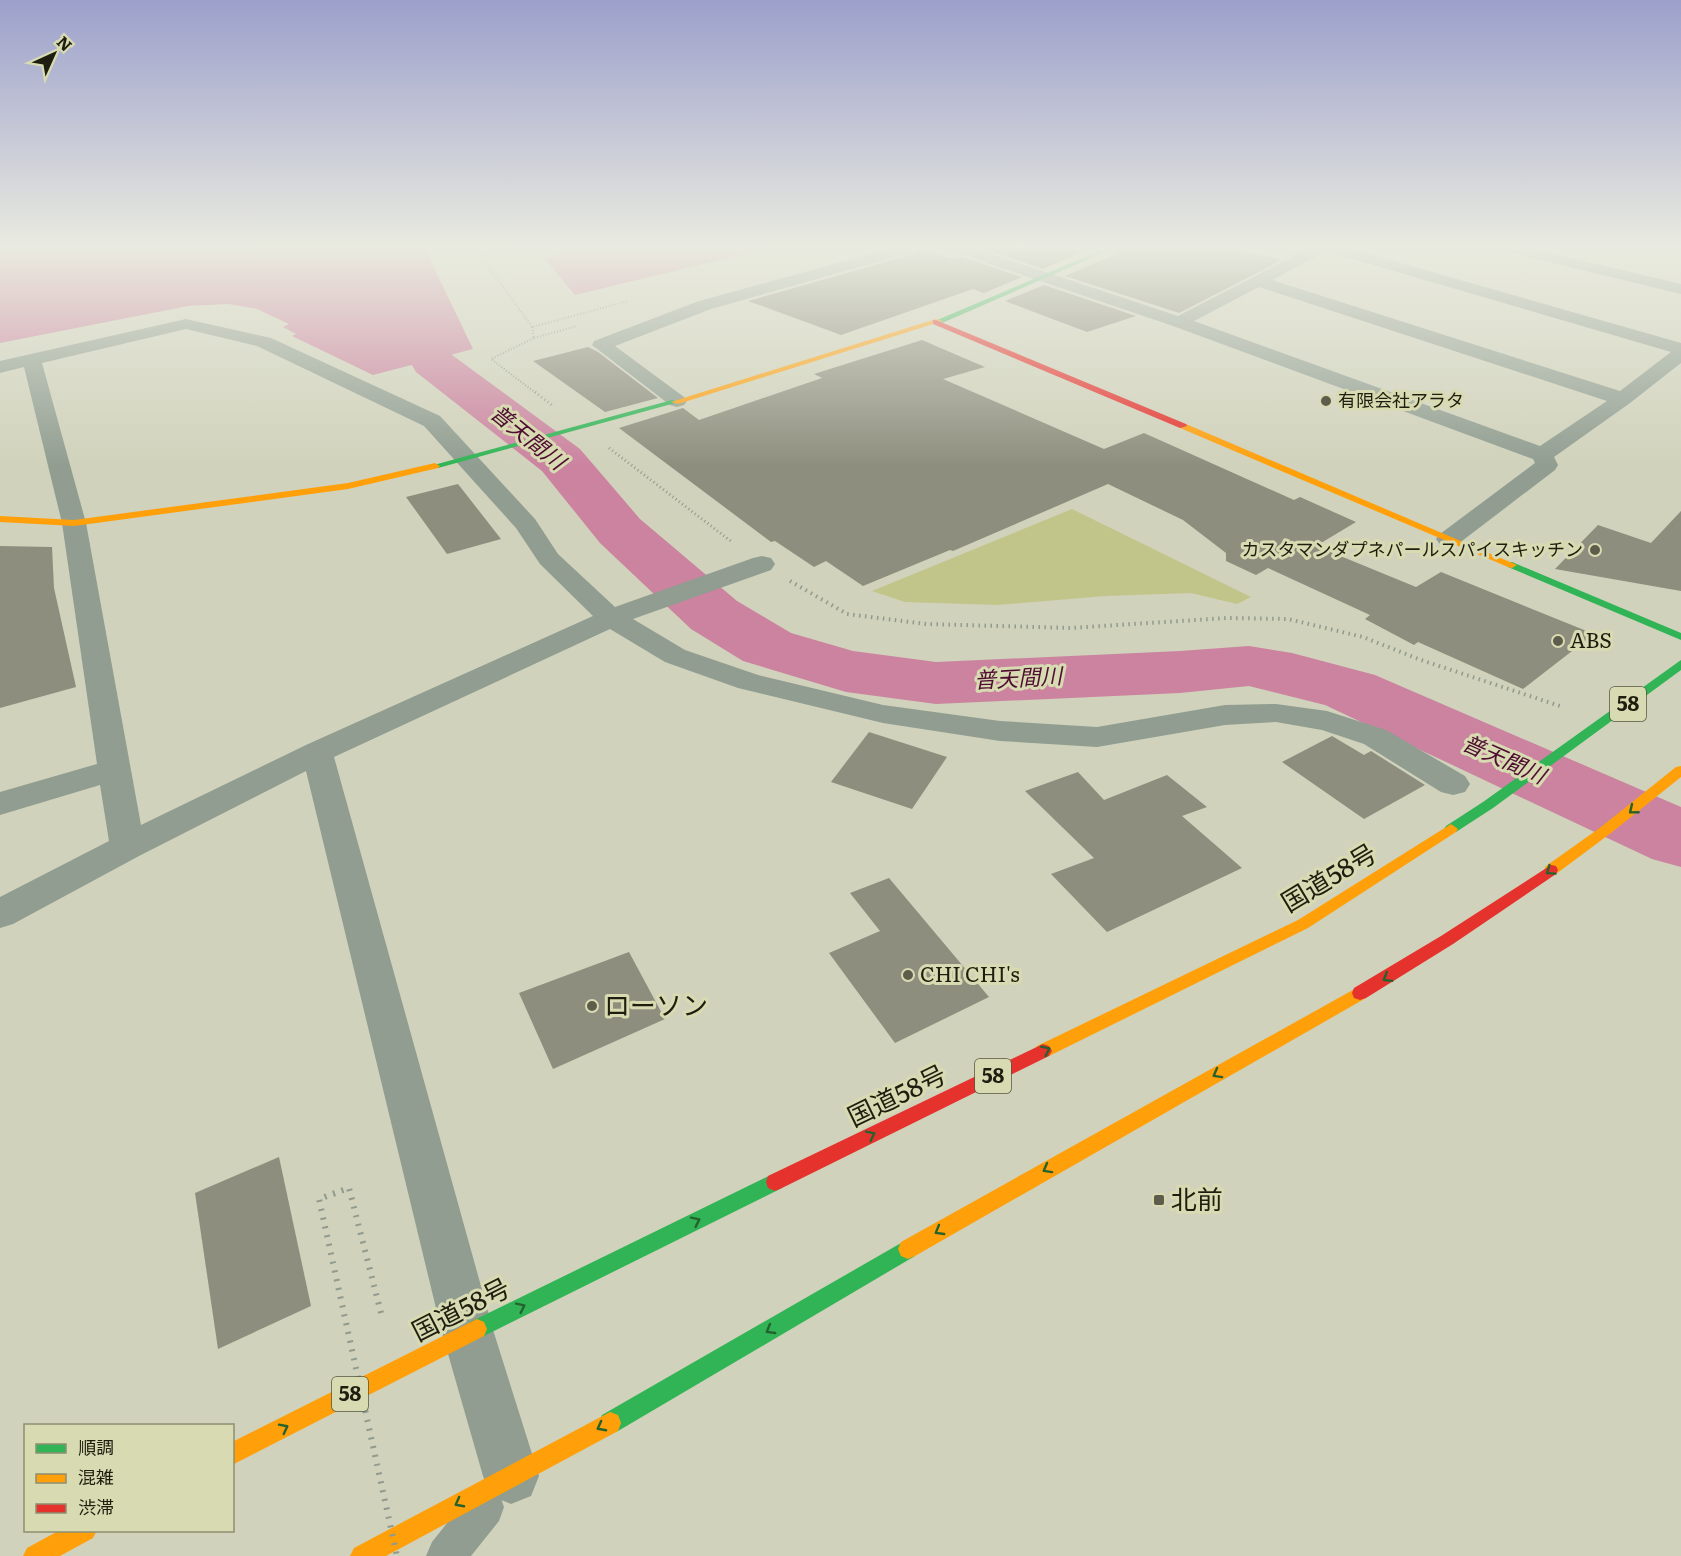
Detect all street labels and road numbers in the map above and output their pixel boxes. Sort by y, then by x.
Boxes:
road number: 58 [1610,687,1646,721]
street label: 国道58号 [1272,832,1383,920]
street label: 国道58号 [840,1053,952,1134]
road number: 58 [975,1059,1011,1093]
street label: 国道58号 [404,1266,516,1349]
road number: 58 [332,1377,368,1411]

